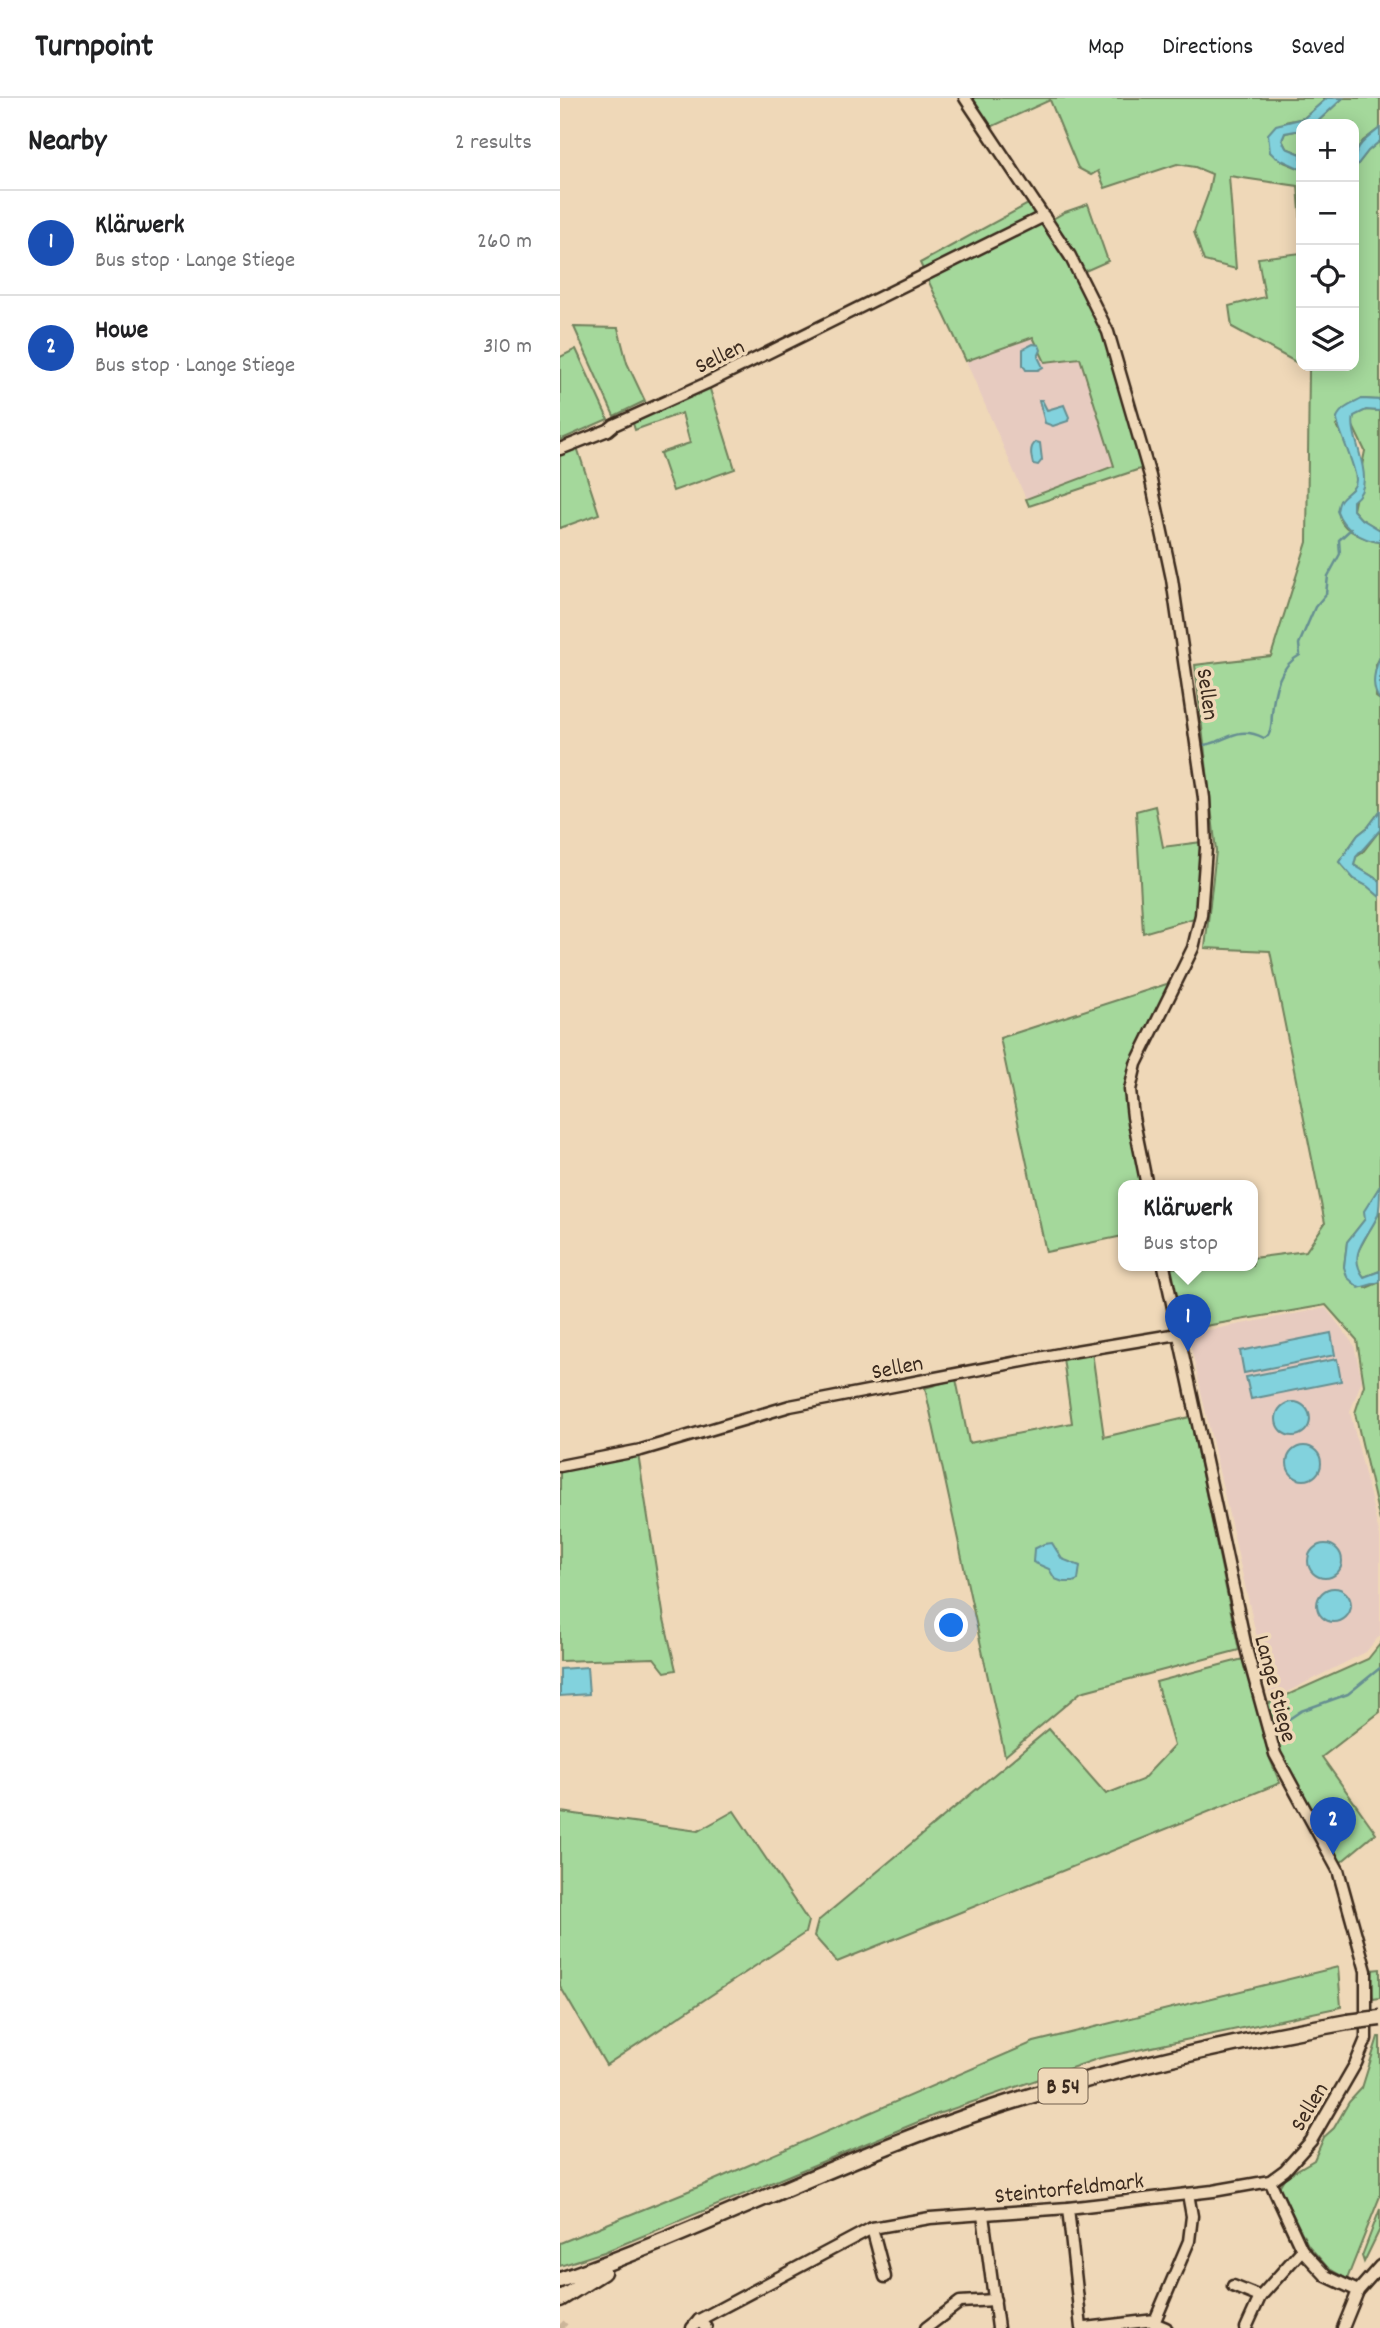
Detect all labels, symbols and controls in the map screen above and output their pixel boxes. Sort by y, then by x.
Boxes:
text: Turnpoint [35,25,153,72]
text: Map [1088,31,1124,65]
text: Directions [1162,31,1253,65]
text: Saved [1291,31,1345,65]
map controls [1296,119,1359,371]
button: + [1296,119,1359,182]
text: Nearby [28,122,106,165]
text: 2 results [455,127,532,160]
button: − [1296,182,1359,245]
text: Klärwerk [95,208,184,245]
text: 1 [48,226,54,259]
text: 260 m [477,226,532,259]
text: Bus stop · Lange Stiege [95,245,295,278]
button: locate [1296,245,1359,308]
button: layers [1296,308,1359,371]
text: Howe [95,313,148,350]
text: 2 [46,331,56,364]
text: 310 m [483,331,532,364]
street label: Sellen [690,332,751,384]
text: Bus stop · Lange Stiege [95,350,295,383]
street label: Sellen [1186,666,1225,723]
popup [1118,1180,1258,1271]
text: Klärwerk [1143,1191,1233,1228]
text: Bus stop [1143,1228,1218,1261]
pin: 1 [1165,1294,1211,1352]
street label: Sellen [869,1348,926,1391]
your location [934,1608,968,1642]
street label: Lange Stiege [1244,1632,1304,1746]
pin: 2 [1310,1797,1356,1855]
road number: B 54 [1038,2068,1088,2104]
street label: Sellen [1283,2077,1339,2139]
street label: Steintorfeldmark [993,2166,1146,2215]

